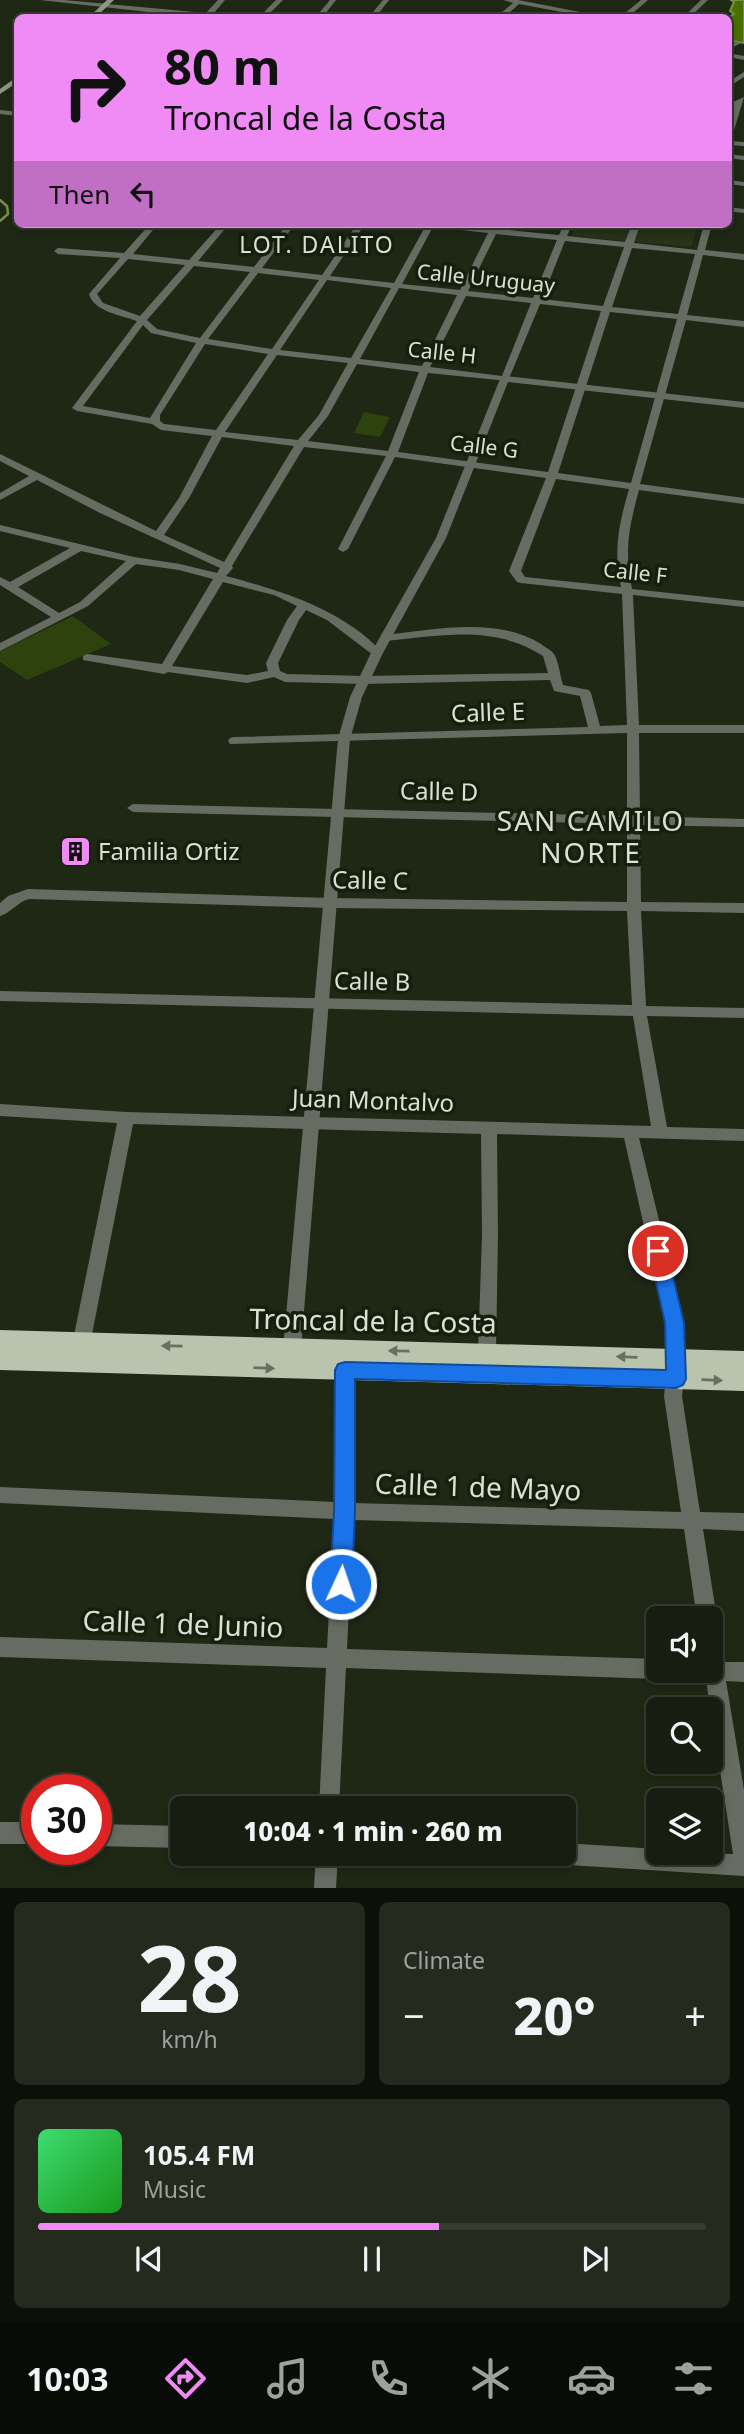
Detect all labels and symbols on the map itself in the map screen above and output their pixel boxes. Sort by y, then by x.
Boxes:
district label: LOT. DALITO [239,228,395,260]
street label: Calle Uruguay [416,257,557,299]
street label: Calle H [406,334,478,370]
street label: Calle G [448,428,520,464]
street label: Calle F [602,555,669,589]
street label: Calle E [450,694,526,729]
street label: Calle D [400,773,478,808]
district label: SAN CAMILO NORTE [497,801,685,871]
place label: Familia Ortiz [98,834,239,867]
building icon: Familia Ortiz [58,835,92,869]
street label: Calle C [332,862,408,897]
street label: Calle B [334,963,411,998]
street label: Juan Montalvo [289,1080,455,1119]
pin [628,1221,688,1281]
street label: Troncal de la Costa [249,1299,497,1341]
one-way arrow [161,1340,183,1351]
one-way arrow [388,1346,410,1357]
one-way arrow [616,1352,638,1363]
one-way arrow [253,1362,275,1373]
one-way arrow [701,1374,723,1386]
street label: Calle 1 de Mayo [374,1463,582,1509]
position arrow [304,1547,378,1621]
street label: Calle 1 de Junio [82,1601,284,1645]
speed limit sign: 30 [21,1774,112,1865]

